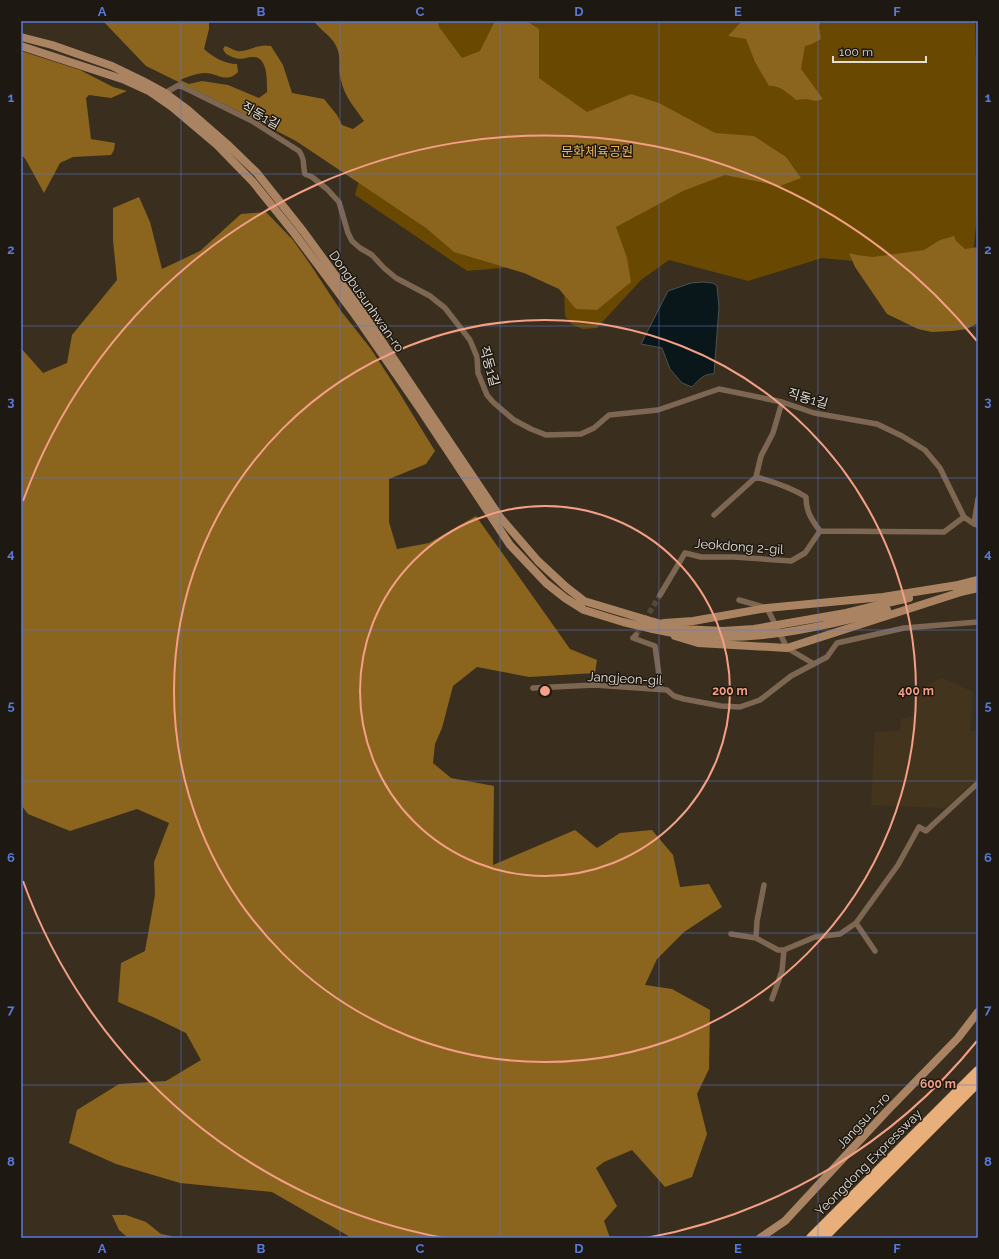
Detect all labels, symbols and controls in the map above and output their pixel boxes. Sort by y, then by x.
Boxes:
text: A [98,4,107,19]
text: B [257,4,266,19]
text: C [416,4,425,19]
text: D [574,4,584,19]
text: E [734,4,742,19]
text: F [893,4,901,19]
scale bar [833,38,926,64]
text: 100 m [839,45,873,59]
text: 1 [8,90,15,105]
text: 1 [985,90,992,105]
street label: 직동1길 [239,99,282,132]
park label: 문화체육공원 [561,144,633,159]
text: 2 [7,242,15,257]
text: 2 [984,242,992,257]
street label: Dongbusunhwan-ro [326,248,407,355]
street label: 직동1길 [477,344,502,388]
street label: 직동1길 [786,386,830,411]
text: 3 [7,394,15,409]
text: 3 [984,394,992,409]
street label: Jeokdong 2-gil [694,536,785,557]
text: 4 [7,546,15,561]
text: 4 [984,546,992,561]
street label: Jangjeon-gil [587,669,663,688]
centre of rings [538,684,552,698]
text: 200 m [712,684,748,698]
text: 400 m [898,684,934,698]
text: 5 [7,698,15,713]
text: 5 [984,698,992,713]
text: 6 [7,850,15,865]
text: 6 [984,850,992,865]
text: 7 [7,1002,15,1017]
text: 7 [984,1002,992,1017]
text: 600 m [920,1077,956,1091]
street label: Jangsu 2-ro [834,1089,893,1151]
street label: Yeongdong Expressway [812,1106,925,1219]
text: 8 [7,1154,15,1169]
text: 8 [984,1154,992,1169]
text: A [98,1241,107,1256]
text: B [257,1241,266,1256]
text: C [416,1241,425,1256]
text: D [574,1241,584,1256]
text: E [734,1241,742,1256]
text: F [893,1241,901,1256]

